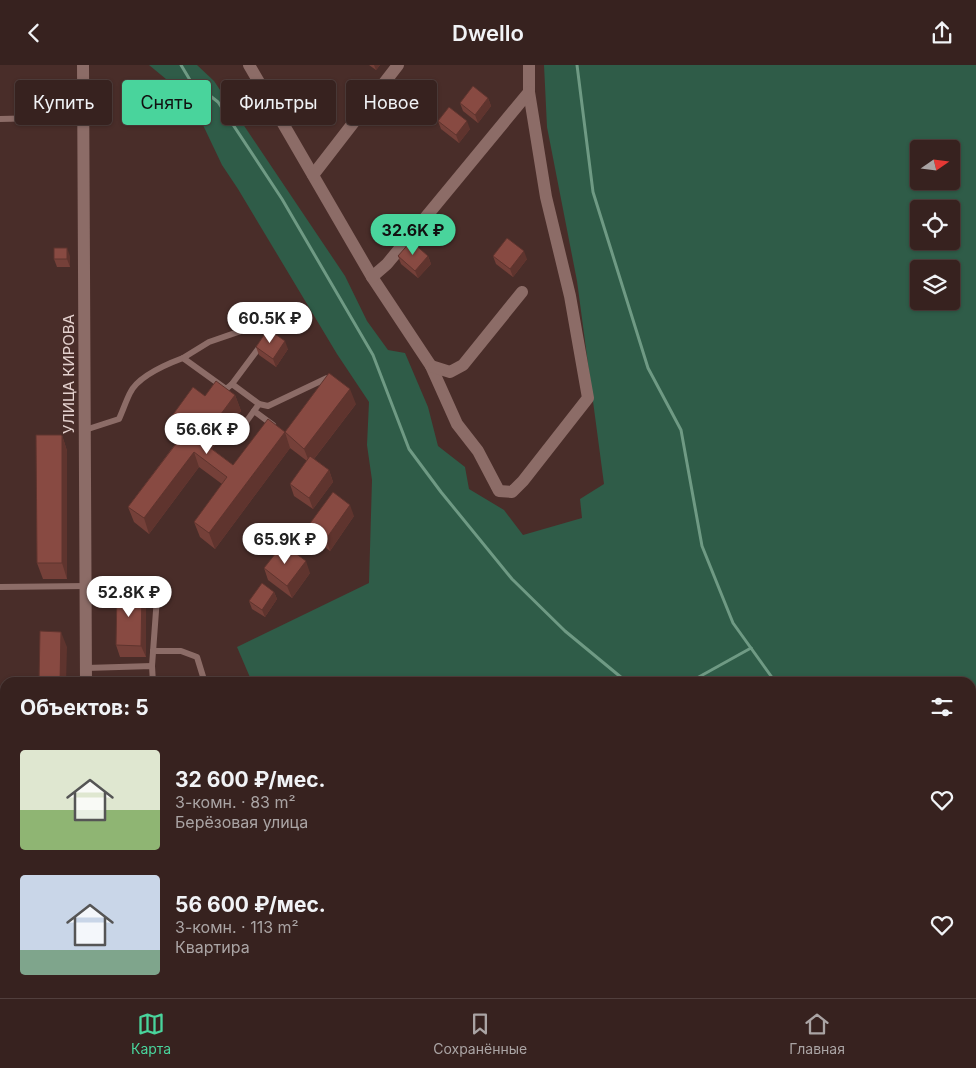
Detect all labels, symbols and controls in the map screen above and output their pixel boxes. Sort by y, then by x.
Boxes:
icon: back [20,19,48,47]
icon: share [928,19,956,47]
text: Dwello [452,20,524,46]
chip: Купить [15,80,112,125]
chip: Снять [122,80,211,125]
chip: Фильтры [221,80,336,125]
chip: Новое [346,80,437,125]
north arrow [910,140,960,190]
map controls [910,140,960,310]
button: locate [910,200,960,250]
pin: 32.6K ₽ [367,213,459,256]
text: 32.6K ₽ [382,220,444,240]
button: layers [910,260,960,310]
pin: 60.5K ₽ [224,301,316,344]
text: 60.5K ₽ [238,308,302,328]
street label: УЛИЦА КИРОВА [59,314,78,434]
pin: 56.6K ₽ [161,413,253,455]
text: 56.6K ₽ [176,419,238,439]
pin: 65.9K ₽ [239,523,331,565]
text: 65.9K ₽ [254,529,316,549]
pin: 52.8K ₽ [83,575,175,618]
text: 52.8K ₽ [98,582,160,602]
icon: filters [928,693,956,721]
text: Объектов: 5 [20,695,149,720]
text: 32 600 ₽/мес. [175,767,326,792]
icon: home [60,770,120,830]
icon: heart [928,786,956,814]
text: 3-комн. · 83 m² [175,792,296,812]
text: Берёзовая улица [175,812,308,832]
text: 56 600 ₽/мес. [175,892,326,917]
icon: home [60,895,120,955]
icon: heart [928,911,956,939]
text: 3-комн. · 113 m² [175,917,299,937]
text: Квартира [175,937,250,957]
tab: Карта [131,1010,171,1057]
tab: Сохранённые [433,1010,527,1057]
tab: Главная [789,1010,845,1057]

